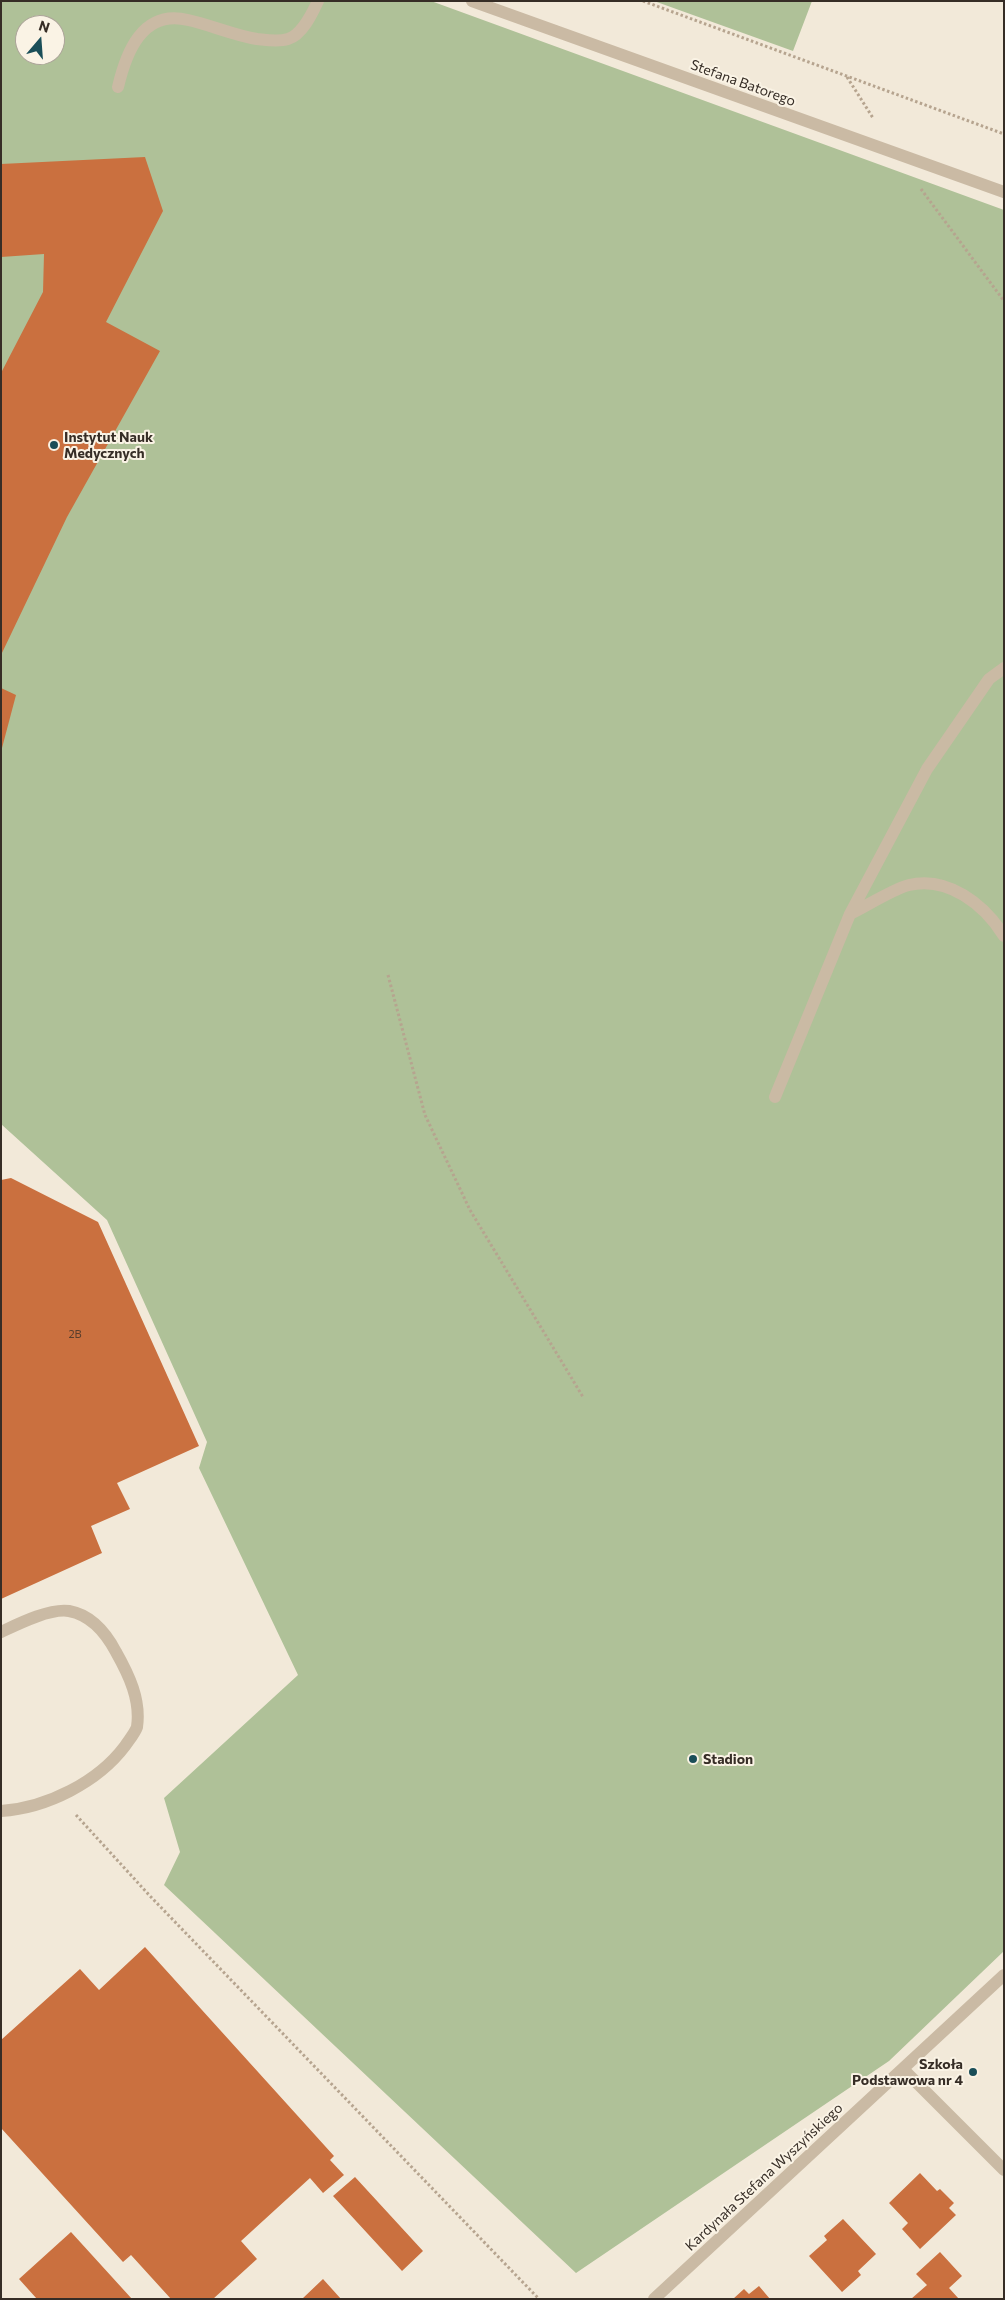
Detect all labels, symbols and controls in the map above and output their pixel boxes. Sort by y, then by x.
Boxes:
north arrow [15,15,65,65]
text: N [37,17,52,36]
street label: Stefana Batorego [688,56,798,110]
place label: Instytut Nauk Medycznych [64,429,153,462]
marker: Instytut Nauk Medycznych [48,439,60,451]
house number: 2B [68,1327,82,1341]
place label: Stadion [703,1751,753,1767]
marker: Stadion [687,1753,699,1765]
place label: Szkoła Podstawowa nr 4 [852,2056,963,2088]
marker: Szkoła Podstawowa nr 4 [967,2066,979,2078]
street label: Kardynała Stefana Wyszyńskiego [682,2100,846,2254]

